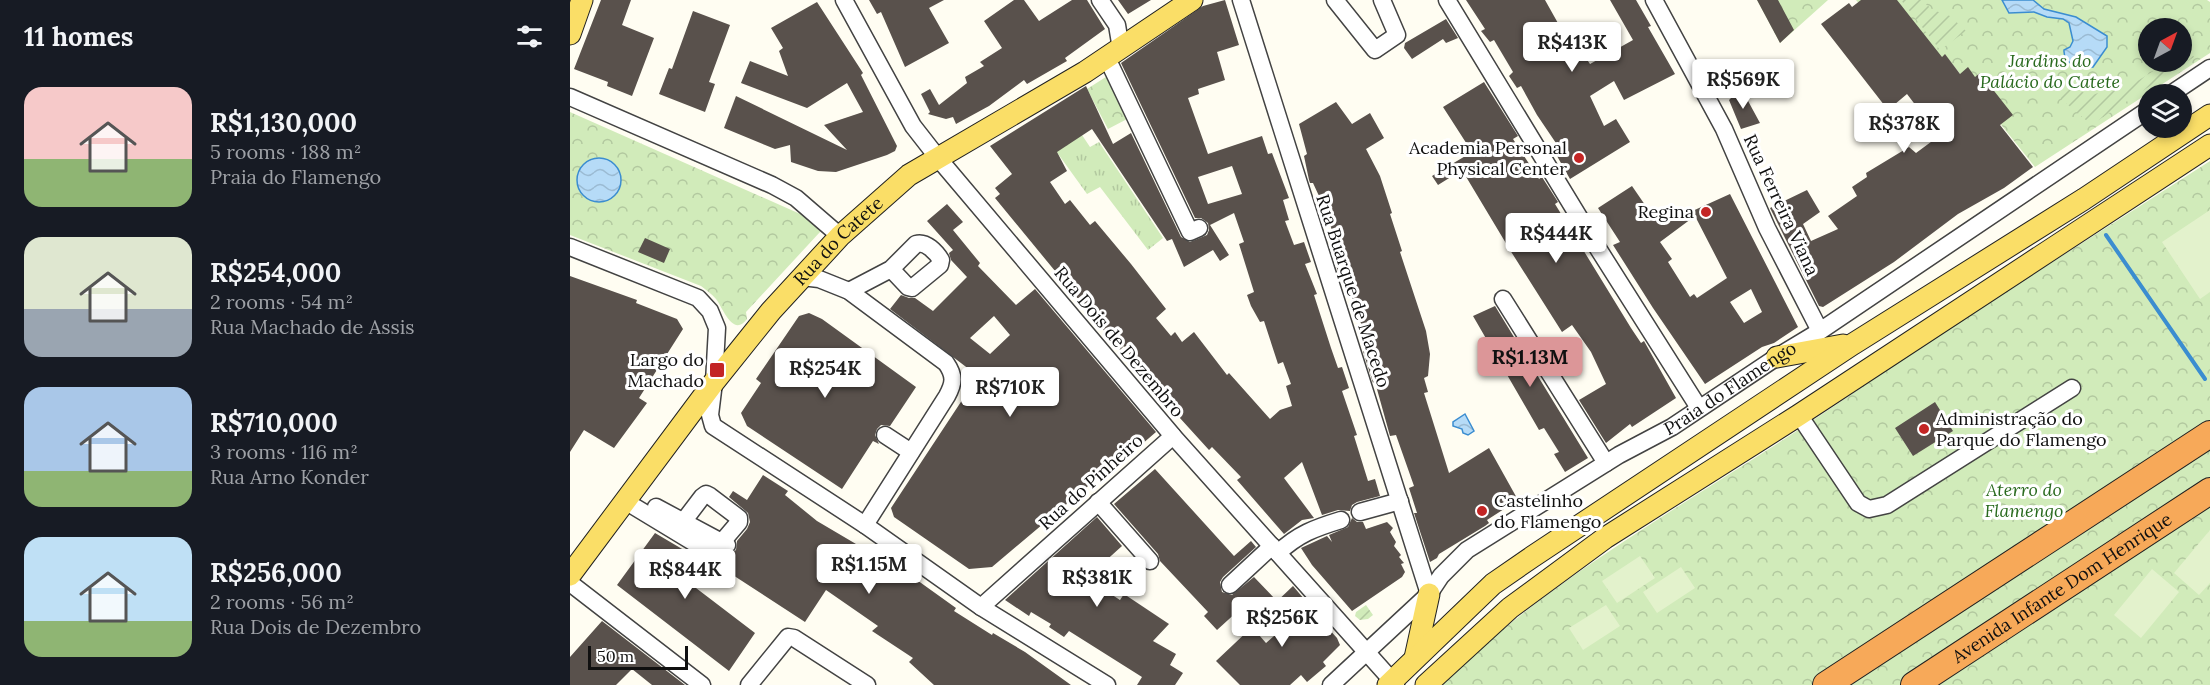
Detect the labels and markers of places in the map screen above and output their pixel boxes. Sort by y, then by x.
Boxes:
pin: R$413K [1523,22,1621,73]
pin: R$569K [1694,59,1792,110]
pin: R$378K [1855,103,1953,154]
place label: Academia Personal Physical Center [1408,136,1567,180]
marker: Academia Personal Physical Center [1572,151,1586,165]
place label: Regina [1637,200,1694,223]
marker: Regina [1699,205,1713,219]
pin: R$444K [1507,213,1605,264]
pin: R$1.13M [1475,337,1585,388]
place label: Largo do Machado [627,348,704,392]
pin: R$254K [776,348,874,399]
marker: Largo do Machado [708,361,726,379]
pin: R$710K [961,367,1059,418]
place label: Administração do Parque do Flamengo [1935,407,2107,451]
marker: Administração do Parque do Flamengo [1917,422,1931,436]
place label: Castelinho do Flamengo [1494,489,1601,533]
marker: Castelinho do Flamengo [1475,504,1489,518]
pin: R$1.15M [814,544,924,595]
pin: R$844K [636,549,734,600]
pin: R$381K [1048,557,1146,608]
pin: R$256K [1233,597,1331,648]

